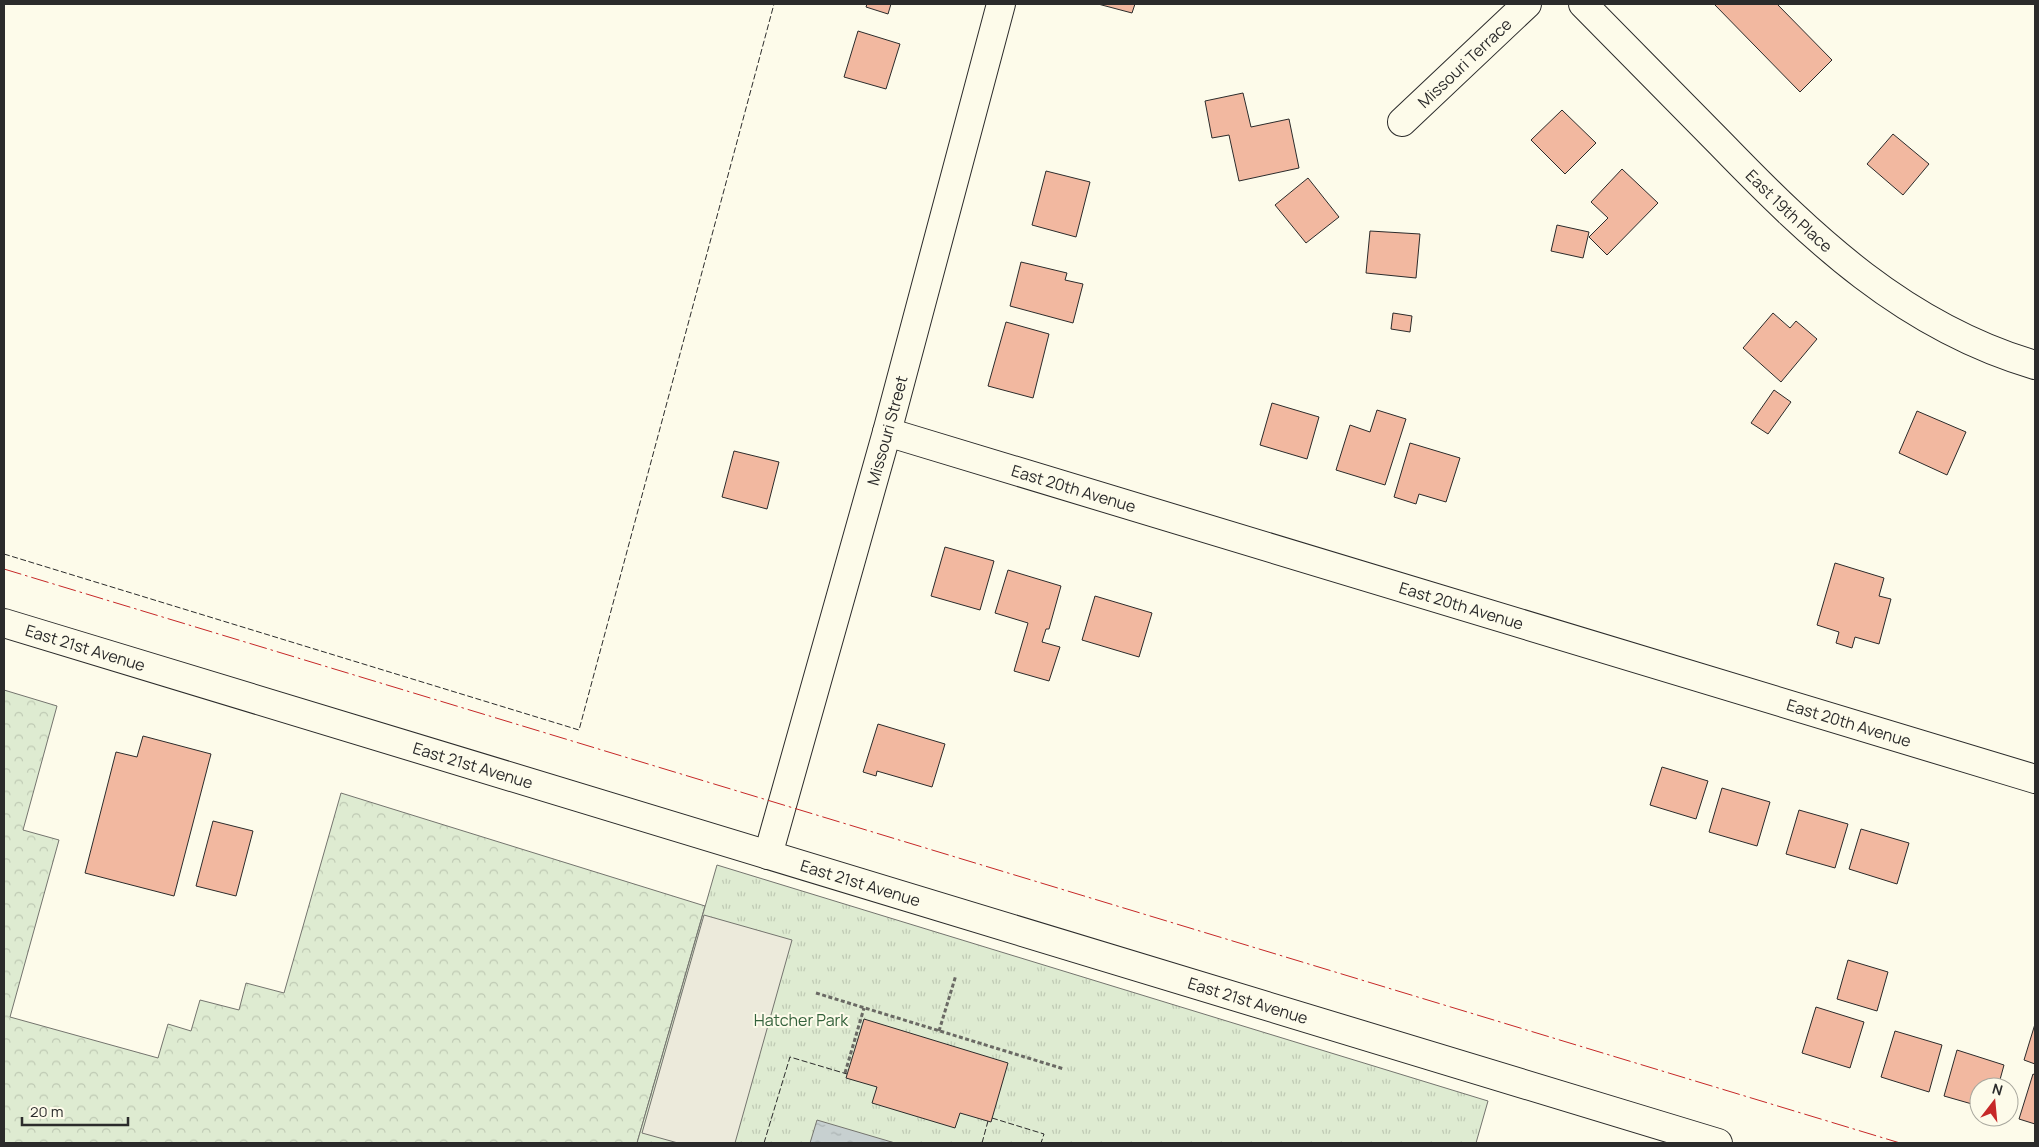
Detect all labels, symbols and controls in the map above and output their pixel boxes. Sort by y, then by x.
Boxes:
street label: Missouri Terrace [1413,13,1516,113]
street label: East 19th Place [1741,165,1837,257]
street label: Missouri Street [862,373,913,488]
street label: East 20th Avenue [1009,459,1139,518]
street label: East 20th Avenue [1396,576,1526,635]
street label: East 21st Avenue [23,619,148,676]
street label: East 20th Avenue [1784,694,1914,752]
street label: East 21st Avenue [410,737,536,794]
street label: East 21st Avenue [798,854,923,911]
street label: East 21st Avenue [1185,972,1311,1029]
park label: Hatcher Park [754,1009,849,1031]
north arrow [1969,1077,2019,1127]
text: N [1990,1079,2005,1100]
scale bar [22,1094,129,1126]
text: 20 m [30,1101,63,1122]

